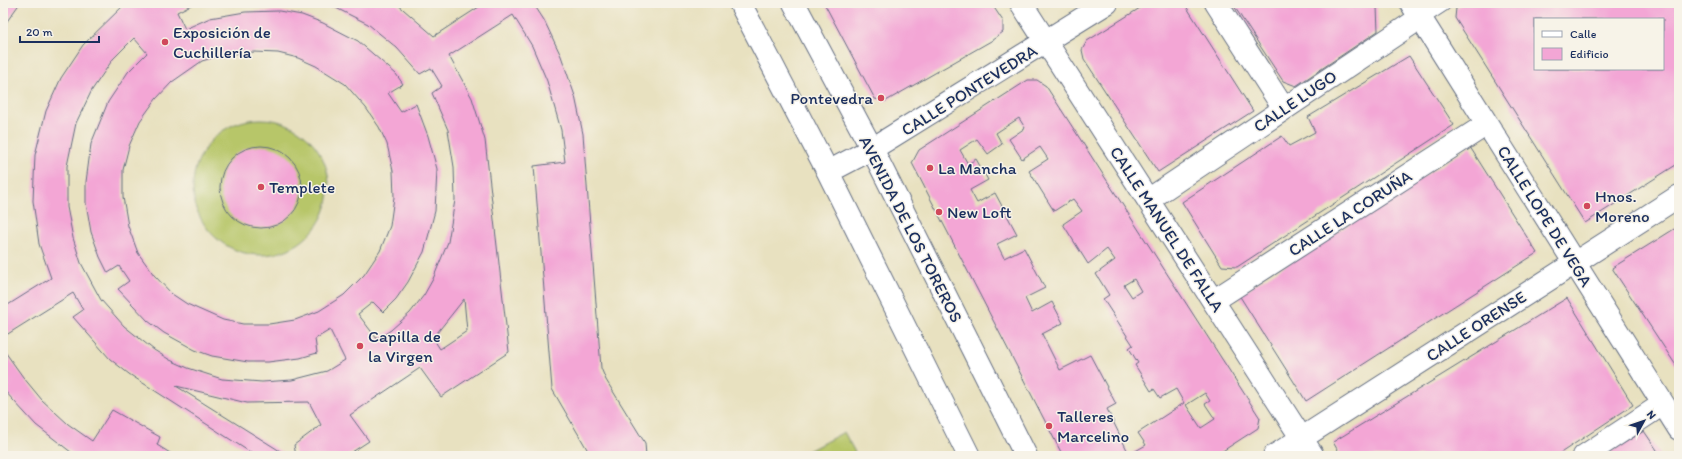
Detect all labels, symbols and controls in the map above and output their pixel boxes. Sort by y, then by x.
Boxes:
scale bar [20,18,99,44]
legend [1534,18,1664,70]
place label: Exposición de Cuchillería [173,22,271,62]
text: 20 m [26,25,53,39]
text: Calle [1570,27,1597,41]
marker: Exposición de Cuchillería [160,37,170,47]
street label: CALLE PONTEVEDRA [897,40,1041,140]
text: Edificio [1570,47,1609,61]
street label: CALLE LUGO [1250,66,1340,136]
place label: Pontevedra [790,88,873,108]
marker: Pontevedra [876,93,886,103]
street label: AVENIDA DE LOS TOREROS [855,132,967,326]
street label: CALLE MANUEL DE FALLA [1106,142,1228,316]
street label: CALLE LOPE DE VEGA [1493,142,1597,290]
place label: La Mancha [938,158,1017,178]
marker: La Mancha [925,163,935,173]
street label: CALLE LA CORUÑA [1285,166,1415,260]
place label: Templete [269,177,335,197]
marker: Templete [256,182,266,192]
place label: Hnos. Moreno [1595,186,1650,226]
marker: Hnos. Moreno [1582,201,1592,211]
place label: New Loft [947,202,1012,222]
marker: New Loft [934,207,944,217]
street label: CALLE ORENSE [1422,286,1530,366]
place label: Capilla de la Virgen [368,326,441,366]
marker: Capilla de la Virgen [355,341,365,351]
north arrow [1624,401,1664,441]
place label: Talleres Marcelino [1057,406,1129,446]
text: N [1644,408,1659,422]
marker: Talleres Marcelino [1044,421,1054,431]

